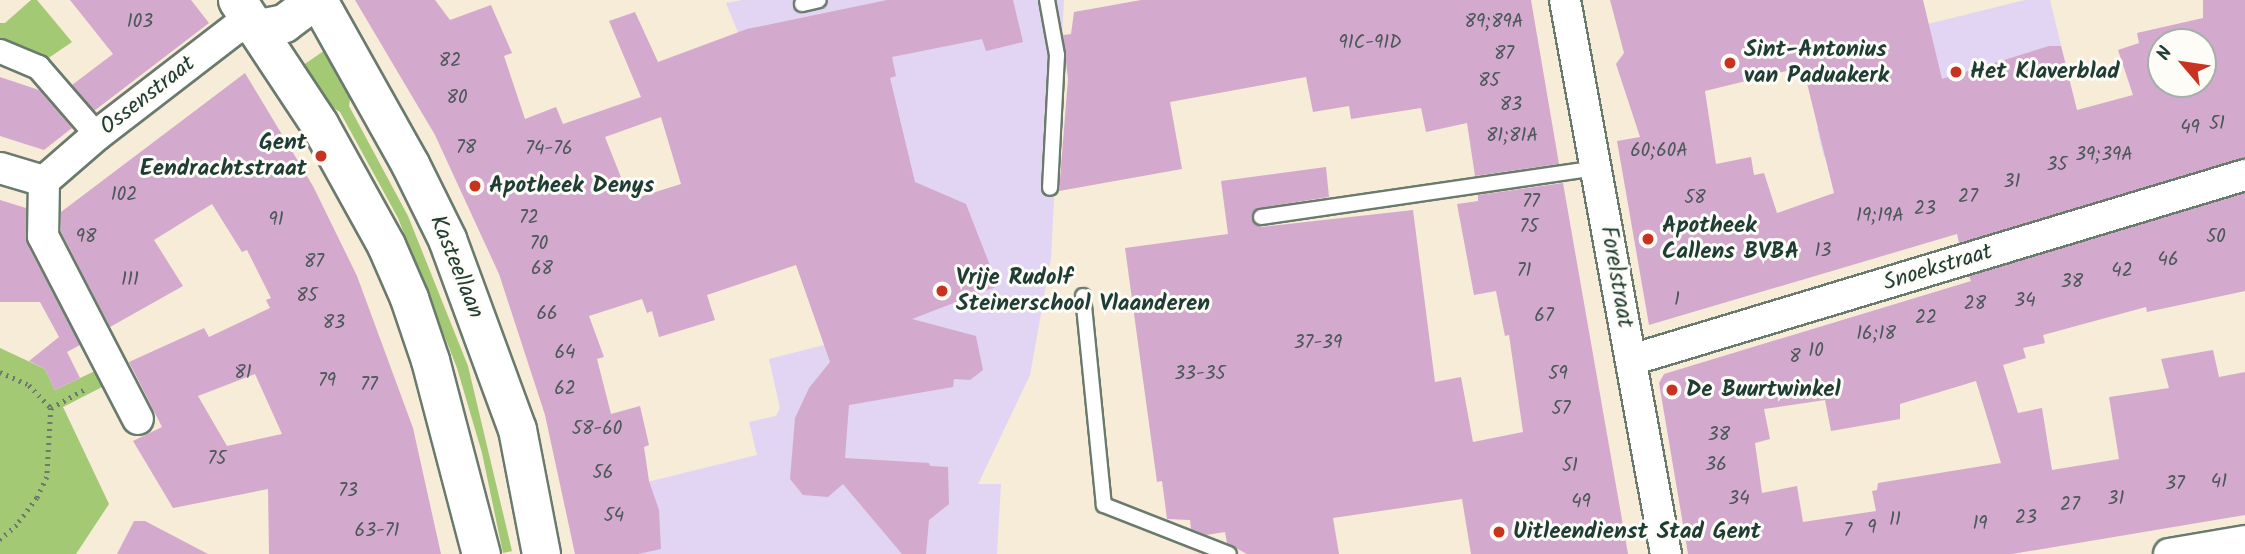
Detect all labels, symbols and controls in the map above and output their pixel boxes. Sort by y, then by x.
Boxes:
house number: 103 [127,12,153,34]
house number: 89;89A [1465,12,1523,34]
north arrow [2147,28,2217,98]
house number: 91C-91D [1339,33,1401,55]
place label: Sint-Antonius van Paduakerk [1744,36,1889,90]
text: N [2149,41,2181,66]
house number: 87 [1494,44,1514,66]
street label: Ossenstraat [95,50,201,142]
house number: 82 [439,51,461,73]
marker: Sint-Antonius van Paduakerk [1722,55,1738,71]
place label: Het Klaverblad [1970,58,2120,86]
marker: Het Klaverblad [1948,64,1964,80]
house number: 85 [1478,71,1500,93]
house number: 80 [447,88,467,110]
house number: 83 [1500,95,1522,117]
house number: 51 [2209,114,2225,136]
house number: 49 [2180,118,2200,140]
house number: 81;81A [1486,126,1538,148]
place label: Gent Eendrachtstraat [140,129,307,183]
house number: 78 [456,138,476,160]
house number: 74-76 [525,139,573,161]
house number: 60;60A [1630,141,1688,163]
house number: 39;39A [2075,145,2133,167]
marker: Gent Eendrachtstraat [313,148,329,164]
house number: 35 [2046,155,2068,177]
place label: Apotheek Denys [489,172,654,200]
house number: 31 [2004,172,2020,194]
marker: Apotheek Denys [467,178,483,194]
house number: 102 [111,185,137,207]
house number: 27 [1958,187,1978,209]
house number: 58 [1684,188,1706,210]
house number: 77 [1522,192,1540,214]
house number: 23 [1914,199,1936,221]
house number: 19;19A [1856,206,1904,228]
house number: 72 [519,208,539,230]
house number: 91 [268,210,284,232]
street label: Kasteellaan [423,211,489,323]
place label: Apotheek Callens BVBA [1662,212,1799,266]
house number: 75 [1520,217,1538,239]
street label: Forelstraat [1593,224,1639,330]
house number: 98 [76,227,96,249]
house number: 50 [2206,227,2226,249]
marker: Apotheek Callens BVBA [1640,231,1656,247]
house number: 70 [530,234,548,256]
street label: Snoekstraat [1880,238,1996,298]
house number: 13 [1815,241,1831,263]
house number: 46 [2157,250,2179,272]
house number: 87 [304,252,324,274]
house number: 68 [531,259,553,281]
house number: 71 [1517,261,1531,283]
house number: 42 [2111,261,2133,283]
place label: Vrije Rudolf Steinerschool Vlaanderen [956,264,1210,318]
house number: 111 [121,270,139,292]
house number: 38 [2061,272,2083,294]
marker: Vrije Rudolf Steinerschool Vlaanderen [934,283,950,299]
house number: 85 [296,286,318,308]
house number: 1 [1674,290,1680,312]
house number: 34 [2014,291,2036,313]
house number: 28 [1964,294,1986,316]
house number: 66 [536,304,558,326]
house number: 67 [1534,306,1554,328]
house number: 22 [1915,308,1937,330]
house number: 83 [323,313,345,335]
house number: 16;18 [1856,324,1896,346]
house number: 37-39 [1294,333,1342,355]
house number: 10 [1808,341,1824,363]
house number: 64 [554,343,576,365]
house number: 8 [1789,347,1801,369]
house number: 81 [234,363,252,385]
house number: 33-35 [1174,364,1226,386]
house number: 59 [1548,364,1568,386]
house number: 79 [318,371,336,393]
house number: 77 [360,375,378,397]
place label: De Buurtwinkel [1686,376,1841,404]
house number: 62 [554,379,576,401]
marker: De Buurtwinkel [1664,382,1680,398]
house number: 57 [1552,399,1570,421]
house number: 58-60 [572,419,622,441]
house number: 38 [1708,425,1730,447]
house number: 75 [208,449,226,471]
house number: 36 [1705,455,1727,477]
house number: 51 [1562,456,1578,478]
house number: 56 [593,463,613,485]
house number: 41 [2211,472,2227,494]
house number: 37 [2165,474,2185,496]
house number: 73 [338,481,358,503]
house number: 34 [1728,489,1750,511]
house number: 31 [2108,489,2124,511]
house number: 49 [1571,492,1591,514]
house number: 27 [2060,495,2080,517]
house number: 54 [604,506,624,528]
house number: 23 [2015,508,2037,530]
house number: 11 [1889,510,1901,532]
house number: 19 [1972,514,1988,536]
place label: Uitleendienst Stad Gent [1513,518,1761,546]
house number: 9 [1867,518,1877,540]
house number: 63-71 [355,521,399,543]
house number: 7 [1844,521,1852,543]
marker: Uitleendienst Stad Gent [1491,524,1507,540]

